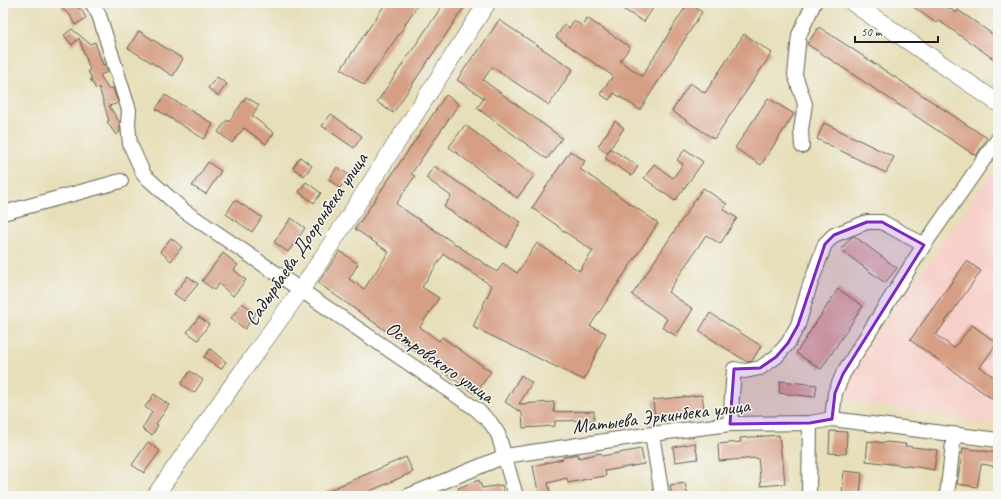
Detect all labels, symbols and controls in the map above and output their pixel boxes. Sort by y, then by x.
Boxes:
scale bar [855,18,938,44]
text: 50 m [861,24,883,40]
street label: Садырбаева Дооронбека улица [239,146,374,330]
street label: Островского улица [381,315,500,410]
street label: Матыева Эркинбека улица [571,392,753,439]

